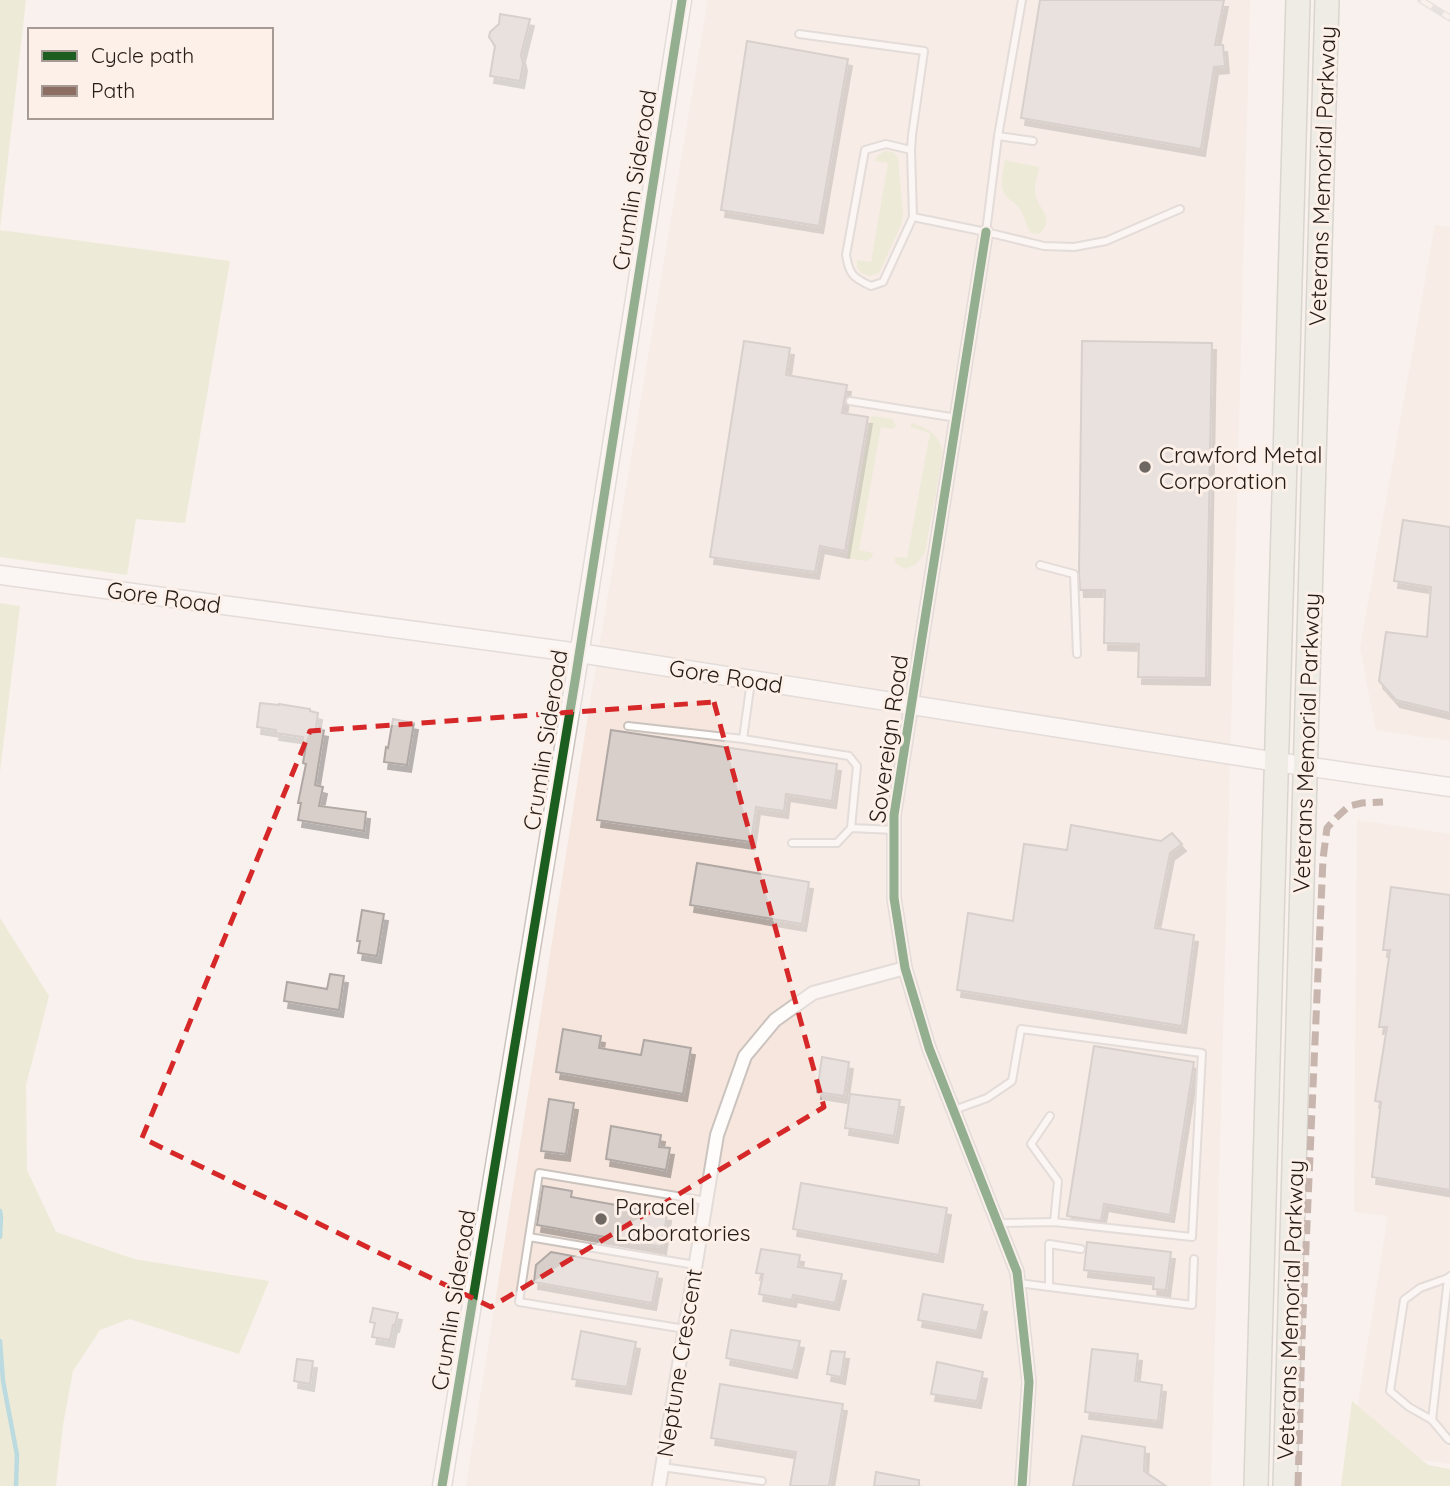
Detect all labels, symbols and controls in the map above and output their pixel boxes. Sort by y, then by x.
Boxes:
street label: Veterans Memorial Parkway [1302,25,1342,327]
legend [28,28,273,119]
text: Cycle path [91,42,194,68]
text: Path [91,77,135,103]
street label: Crumlin Sideroad [605,88,663,272]
place label: Crawford Metal Corporation [1159,440,1323,495]
marker: Crawford Metal Corporation [1137,459,1153,475]
street label: Gore Road [105,575,223,619]
street label: Veterans Memorial Parkway [1286,592,1326,894]
street label: Crumlin Sideroad [516,648,574,832]
street label: Gore Road [667,653,785,699]
street label: Sovereign Road [862,653,914,825]
street label: Veterans Memorial Parkway [1270,1159,1310,1461]
place label: Paracel Laboratories [615,1192,751,1247]
street label: Crumlin Sideroad [424,1208,482,1392]
marker: Paracel Laboratories [593,1211,609,1227]
street label: Neptune Crescent [650,1267,708,1459]

